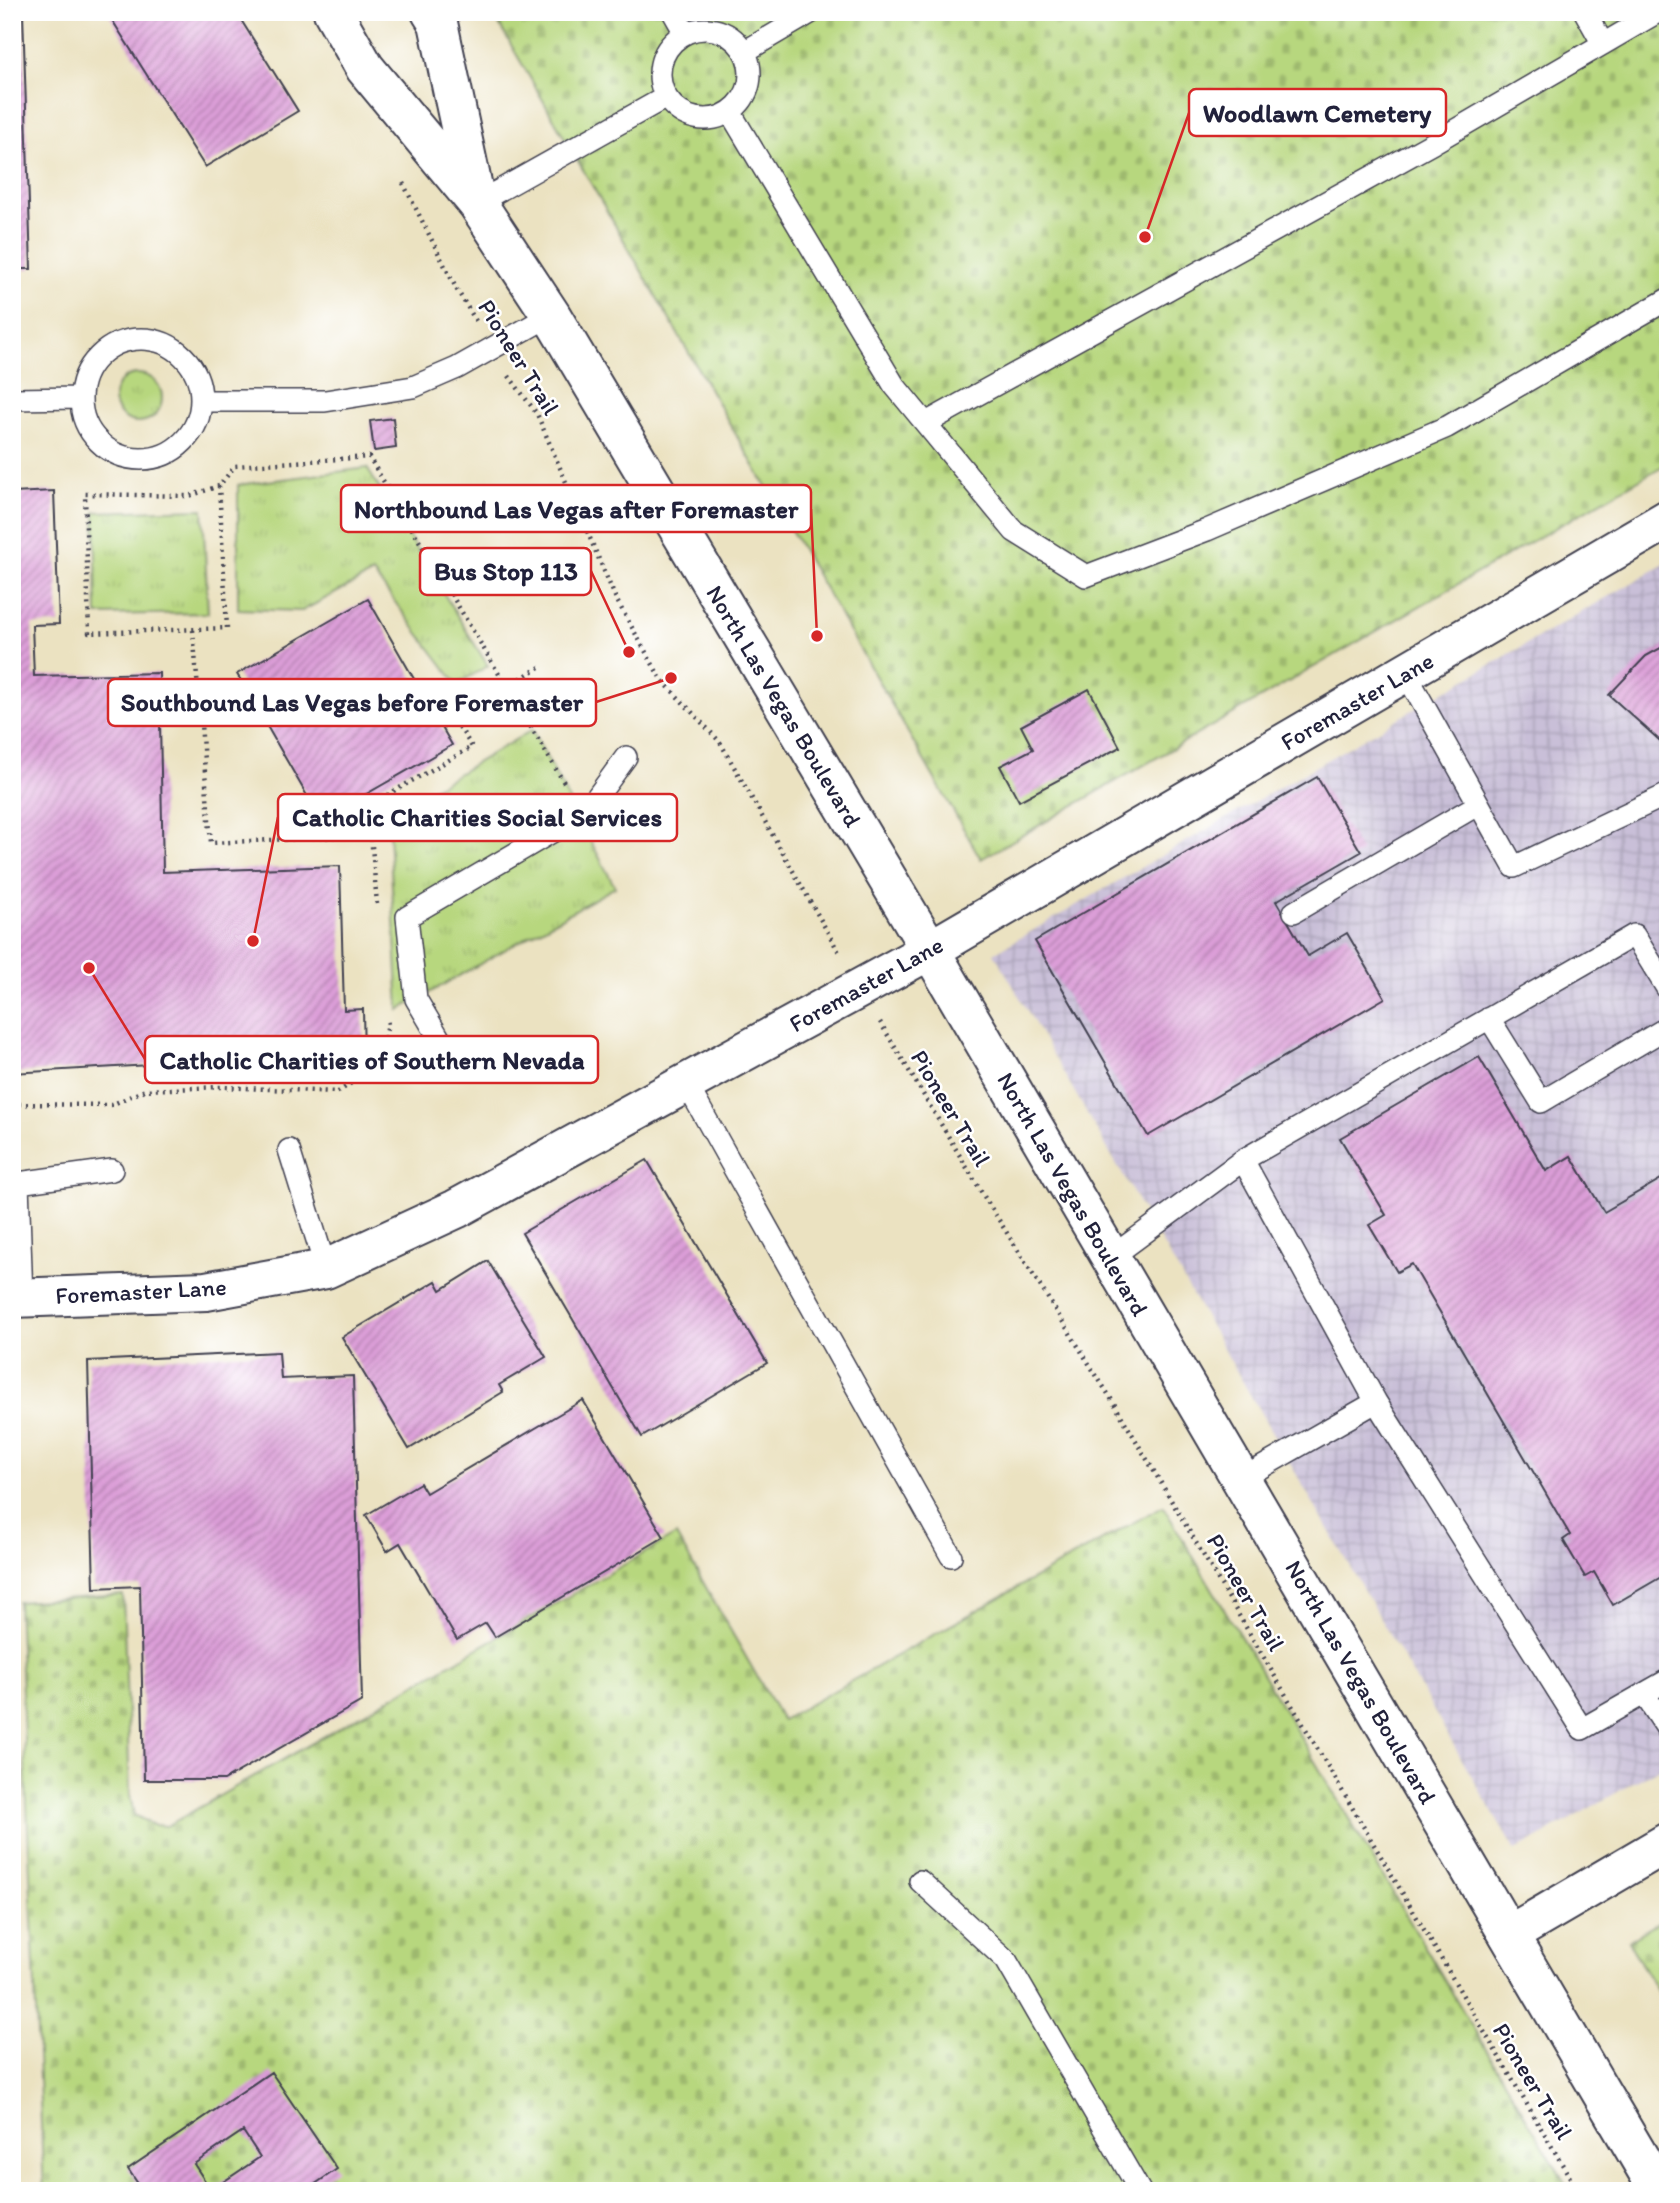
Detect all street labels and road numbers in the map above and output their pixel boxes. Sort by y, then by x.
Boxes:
street label: Pioneer Trail [472,294,566,420]
street label: North Las Vegas Boulevard [700,580,868,832]
street label: Foremaster Lane [1276,646,1438,756]
street label: Foremaster Lane [784,930,948,1038]
street label: Pioneer Trail [905,1044,997,1172]
street label: North Las Vegas Boulevard [991,1067,1155,1321]
street label: Foremaster Lane [55,1272,227,1310]
street label: Pioneer Trail [1201,1528,1291,1656]
street label: North Las Vegas Boulevard [1279,1555,1443,1809]
street label: Pioneer Trail [1487,2017,1579,2145]

